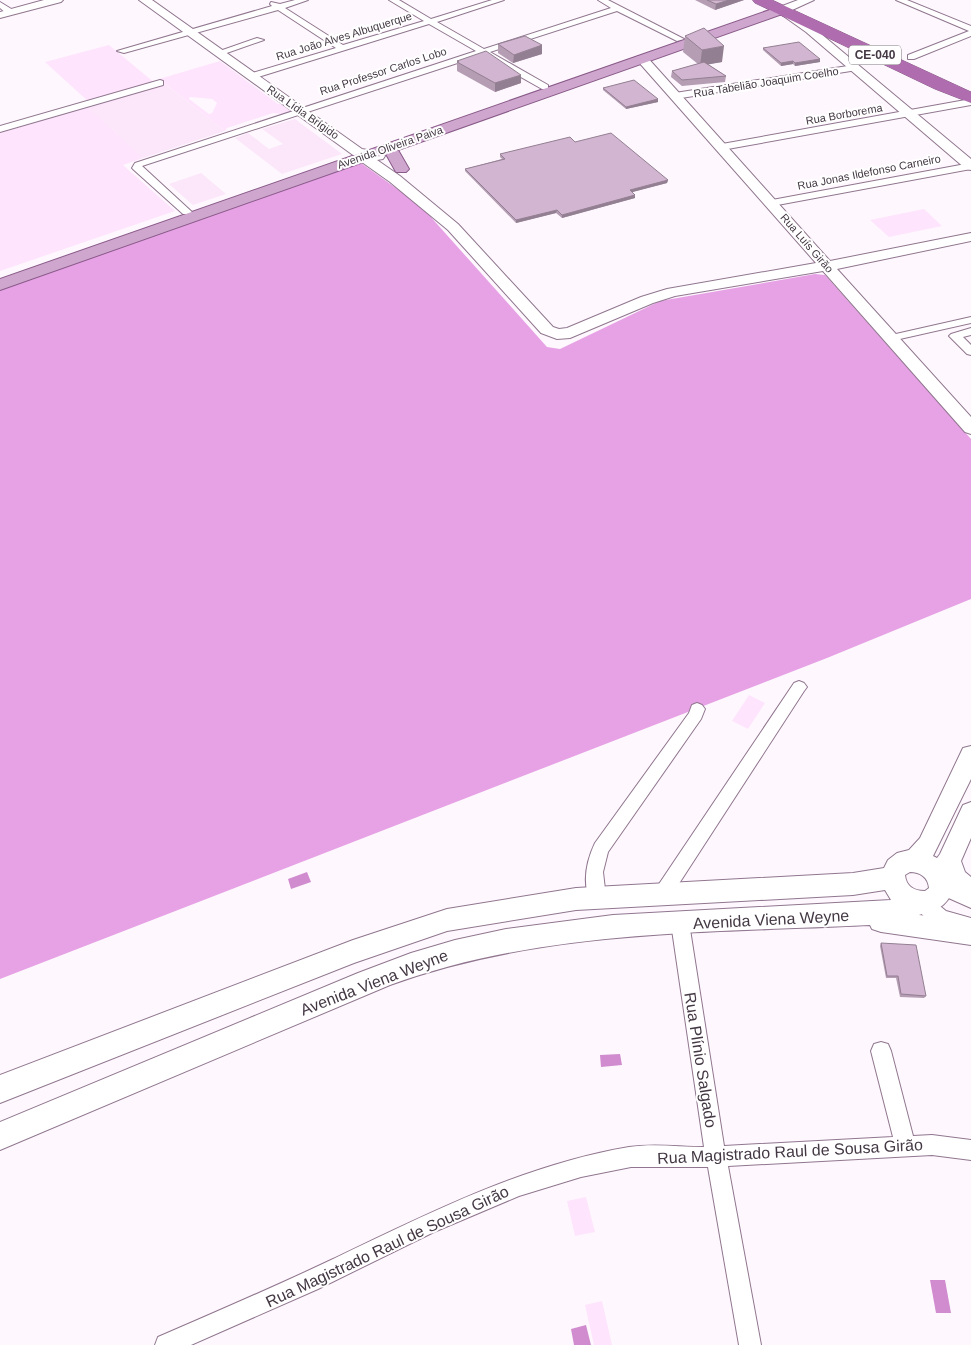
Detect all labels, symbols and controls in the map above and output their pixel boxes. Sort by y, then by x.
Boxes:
street label: Rua João Alves Albuquerque [275,10,413,62]
street label: Rua Professor Carlos Lobo [318,45,448,97]
road number: CE-040 [849,46,901,64]
street label: Rua Tabelião Joaquim Coelho [693,65,839,99]
street label: Rua Lídia Brígido [265,83,341,141]
street label: Rua Borborema [805,101,884,127]
street label: Avenida Oliveira Paiva [336,123,445,171]
street label: Rua Jonas Ildefonso Carneiro [796,152,942,192]
street label: Rua Luís Girão [778,211,836,275]
street label: Avenida Viena Weyne [692,907,850,932]
street label: Avenida Viena Weyne [298,946,450,1018]
street label: Rua Plínio Salgado [681,991,720,1129]
street label: Rua Magistrado Raul de Sousa Girão [657,1136,923,1167]
street label: Rua Magistrado Raul de Sousa Girão [263,1183,511,1310]

